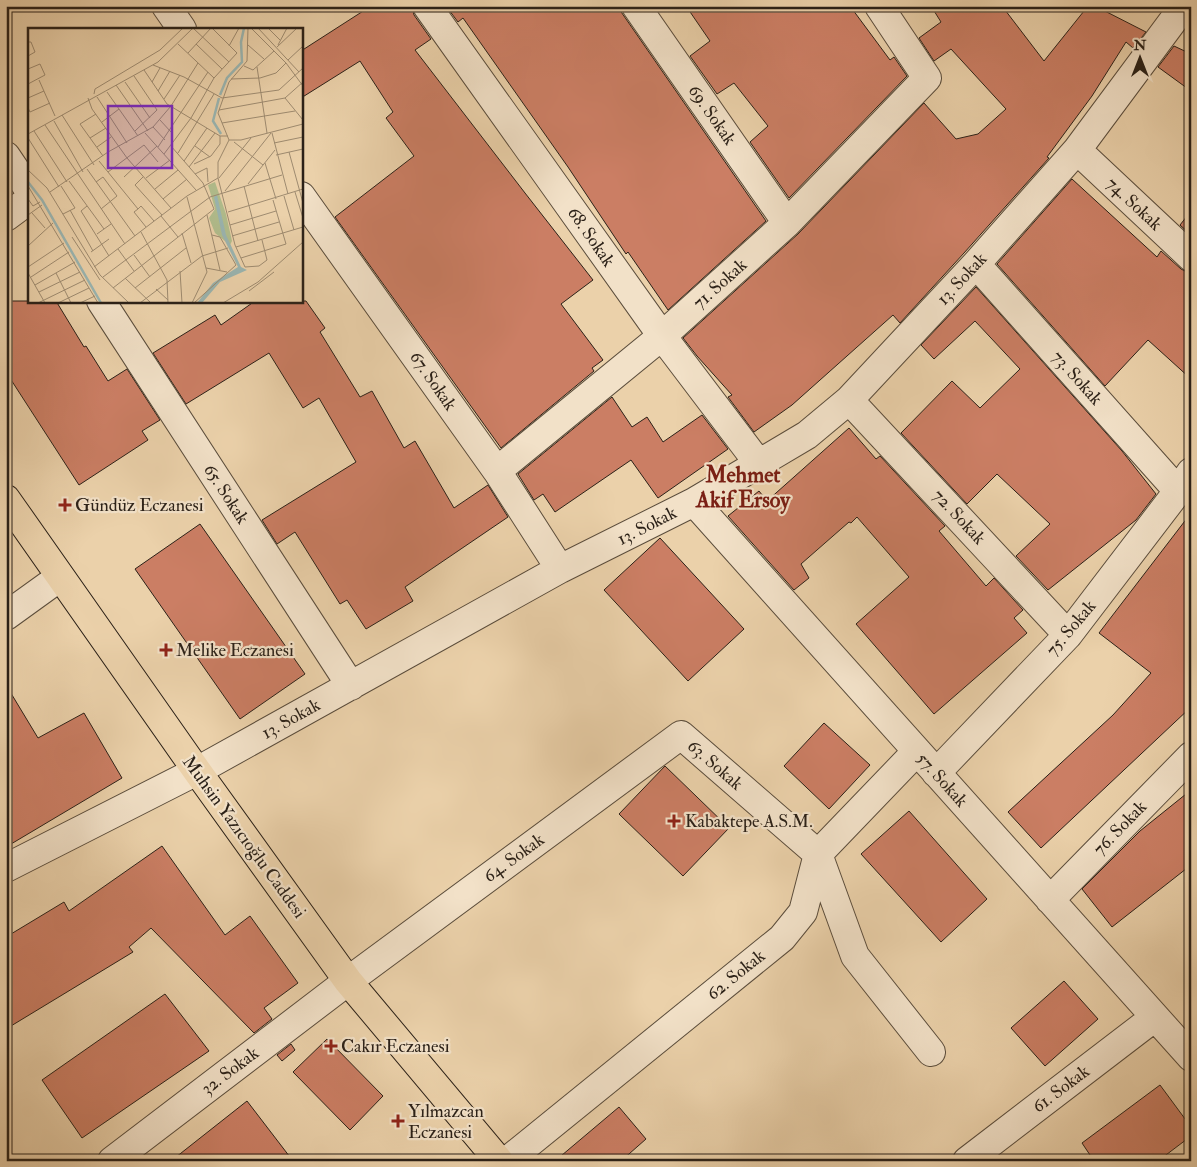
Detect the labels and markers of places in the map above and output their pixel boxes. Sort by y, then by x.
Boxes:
place label: Gündüz Eczanesi [75,494,204,517]
marker: Gündüz Eczanesi [59,499,71,511]
place label: Melike Eczanesi [176,639,294,662]
marker: Melike Eczanesi [160,644,172,656]
place label: Kabaktepe A.S.M. [685,810,813,833]
marker: Kabaktepe A.S.M. [667,814,681,828]
place label: Cakır Eczanesi [341,1035,450,1058]
marker: Cakır Eczanesi [325,1040,337,1052]
place label: Yılmazcan Eczanesi [408,1100,484,1144]
marker: Yılmazcan Eczanesi [392,1115,404,1127]

